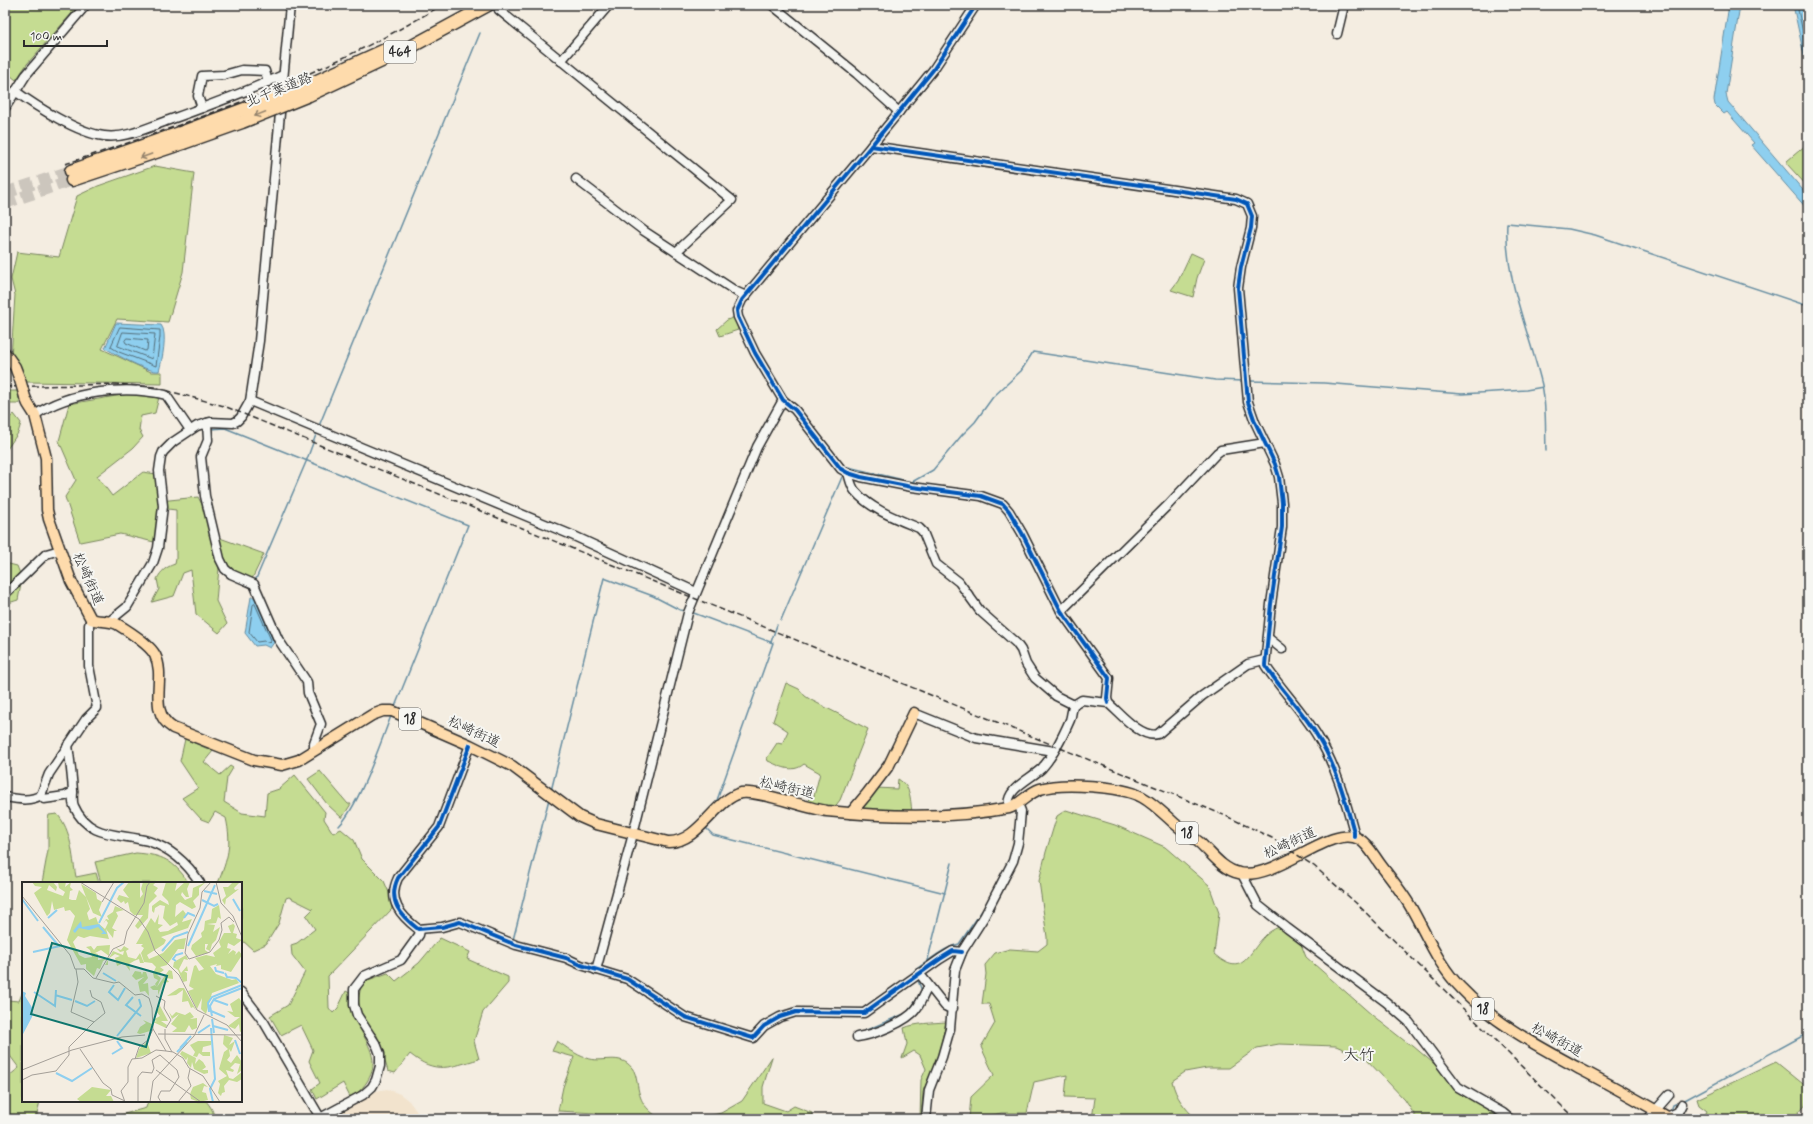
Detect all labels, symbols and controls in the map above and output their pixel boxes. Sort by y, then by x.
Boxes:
scale bar [24,22,107,48]
text: 100 m [30,29,62,45]
road number: 464 [384,41,416,63]
street label: 北千葉道路 [243,69,315,111]
one-way arrow [254,111,266,119]
one-way arrow [140,153,153,160]
street label: 松崎街道 [68,550,108,608]
road number: 18 [399,708,421,730]
street label: 松崎街道 [445,712,503,752]
street label: 松崎街道 [758,773,816,803]
road number: 18 [1176,822,1198,844]
street label: 松崎街道 [1261,823,1319,863]
inset map [22,882,242,1102]
road number: 18 [1472,998,1494,1020]
street label: 松崎街道 [1528,1019,1586,1061]
district label: 大竹 [1343,1045,1375,1066]

